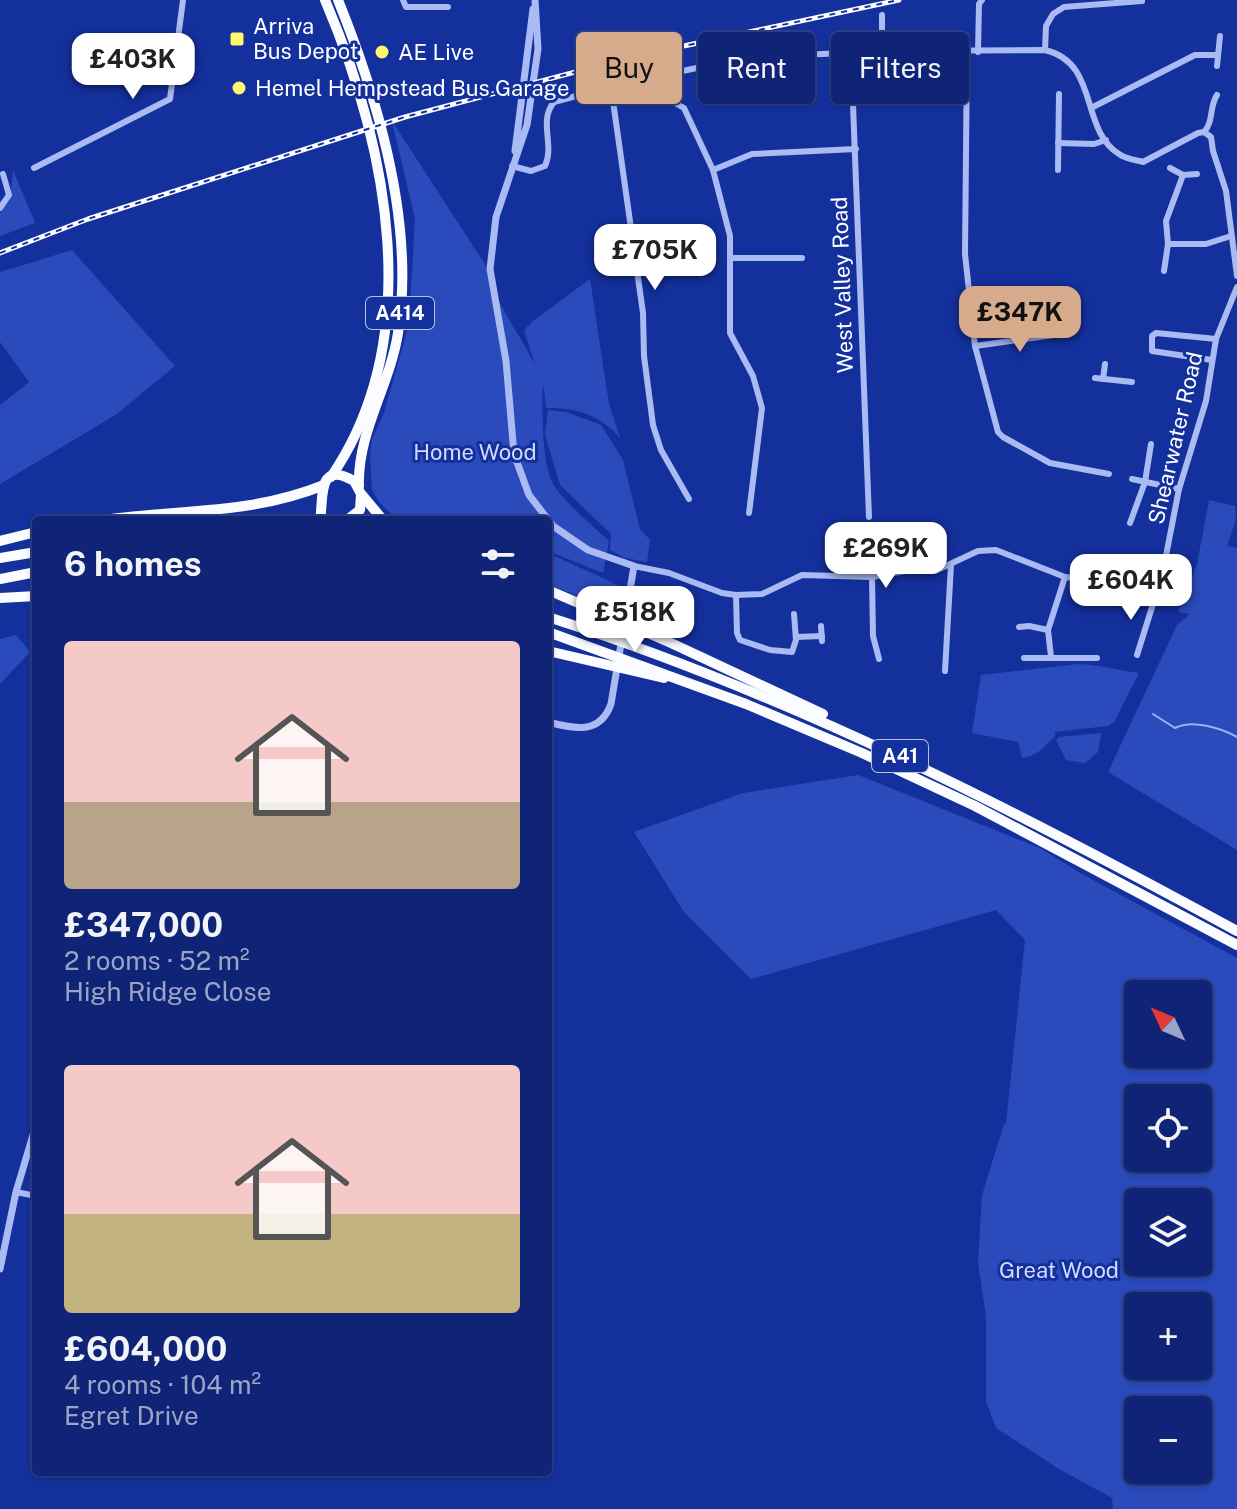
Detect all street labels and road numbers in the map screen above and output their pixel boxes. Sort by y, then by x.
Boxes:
street label: West Valley Road [826,196,858,374]
road number: A414 [366,297,434,329]
street label: Shearwater Road [1143,349,1207,527]
road number: A41 [872,740,928,772]

